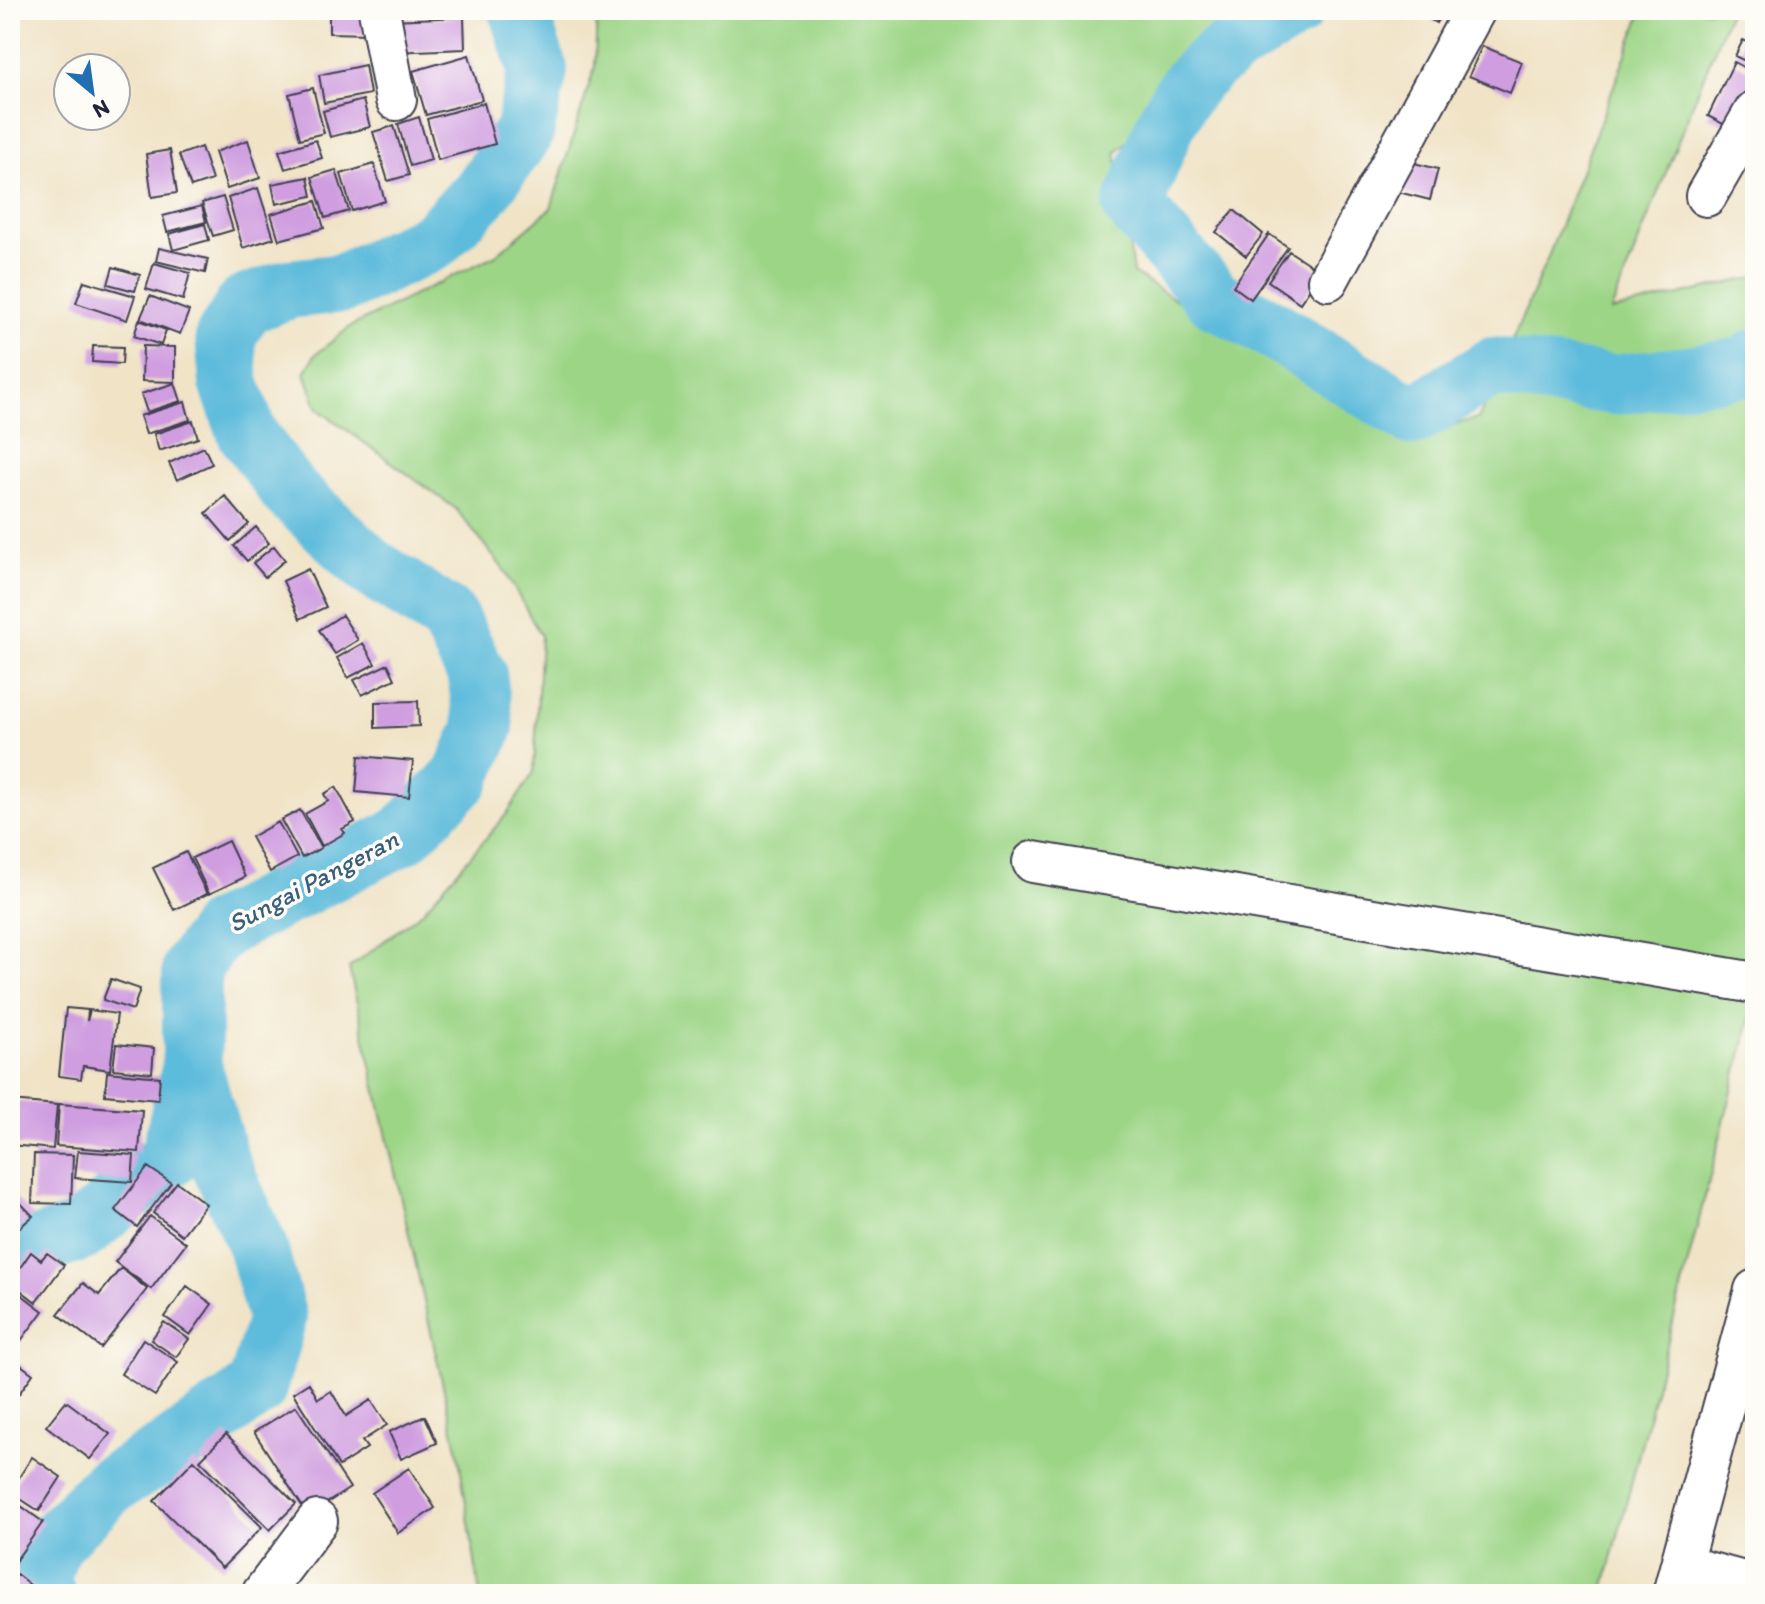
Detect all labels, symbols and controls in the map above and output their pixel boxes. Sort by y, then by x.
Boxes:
north arrow [52,52,132,132]
text: N [88,94,114,124]
water label: Sungai Pangeran [222,823,404,939]

